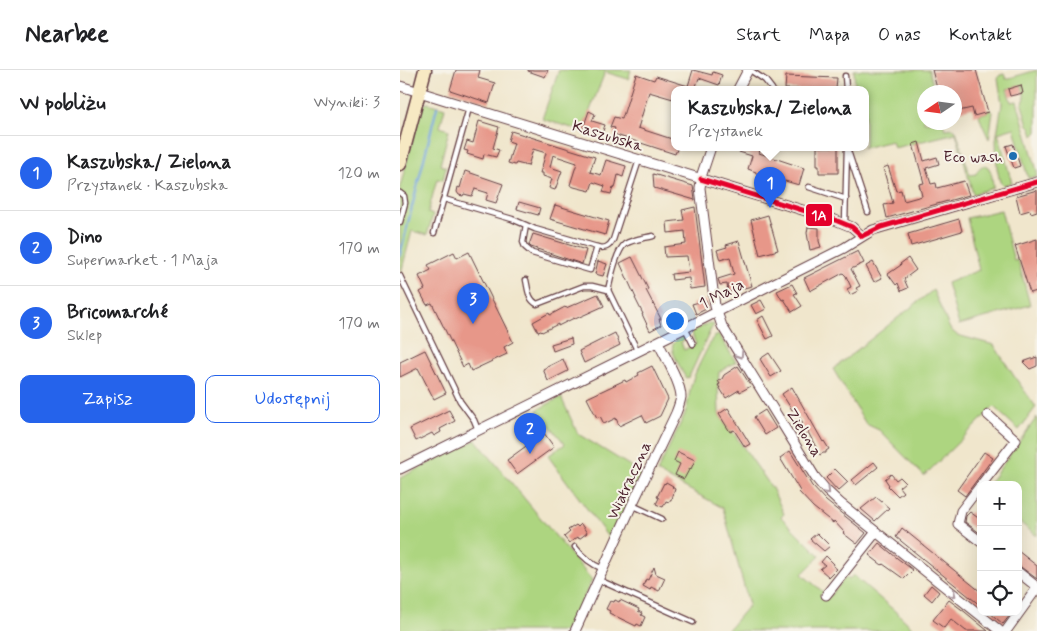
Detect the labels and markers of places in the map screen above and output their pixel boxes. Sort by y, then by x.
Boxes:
place label: Eco wash [943,147,1003,168]
marker: Eco wash [1007,150,1019,162]
pin: 1 [754,167,786,208]
pin: 3 [457,283,489,324]
pin: 2 [514,413,546,454]

